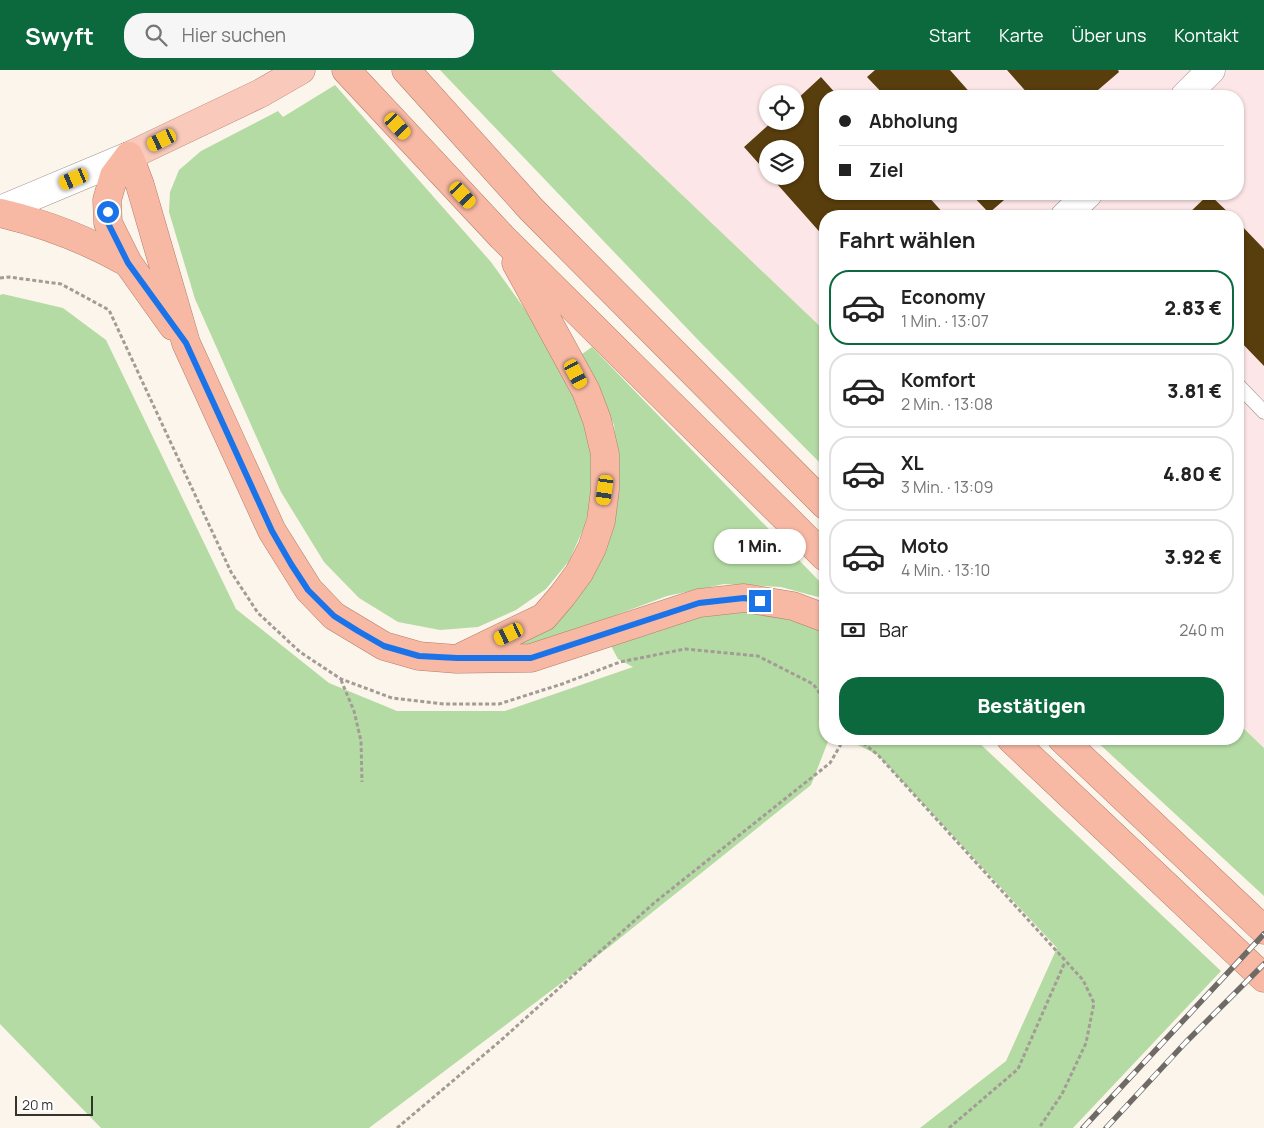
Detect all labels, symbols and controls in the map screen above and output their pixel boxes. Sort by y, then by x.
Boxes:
search box [124,13,474,58]
text: Swyft [25,19,94,52]
icon: search [142,21,170,49]
text: Hier suchen [182,22,286,48]
text: Start [929,23,971,47]
text: Karte [999,23,1044,47]
text: Über uns [1072,23,1146,47]
text: Kontakt [1174,23,1239,47]
map controls [759,85,804,185]
button: locate [759,85,804,130]
text: Abholung [869,108,958,134]
car [382,110,413,142]
car [145,127,178,153]
button: layers [759,140,804,185]
text: Ziel [869,157,904,183]
car [57,166,90,192]
car [447,179,478,211]
route start [97,201,119,223]
text: Fahrt wählen [839,225,976,255]
text: Economy [901,284,985,310]
icon: car [841,285,886,330]
text: 2.83 € [1164,295,1222,321]
text: 1 Min. · 13:07 [901,310,989,332]
car [562,357,589,391]
text: Komfort [901,367,976,393]
icon: car [841,368,886,413]
text: 3.81 € [1167,378,1222,404]
text: 2 Min. · 13:08 [901,393,993,415]
text: XL [901,450,924,476]
icon: car [841,451,886,496]
text: 4.80 € [1163,461,1222,487]
car [595,474,614,506]
text: 3 Min. · 13:09 [901,476,993,498]
callout: 1 Min. [714,528,806,564]
text: Moto [901,533,948,559]
icon: car [841,534,886,579]
text: 1 Min. [738,535,782,557]
text: 3.92 € [1164,544,1222,570]
text: 4 Min. · 13:10 [901,559,990,581]
route end [749,590,771,612]
icon: cash [839,616,867,644]
text: Bar [879,617,908,643]
text: 240 m [1179,619,1224,641]
car [492,621,525,647]
button: Bestätigen [839,677,1224,735]
scale bar [15,1093,92,1116]
text: 20 m [22,1095,53,1114]

